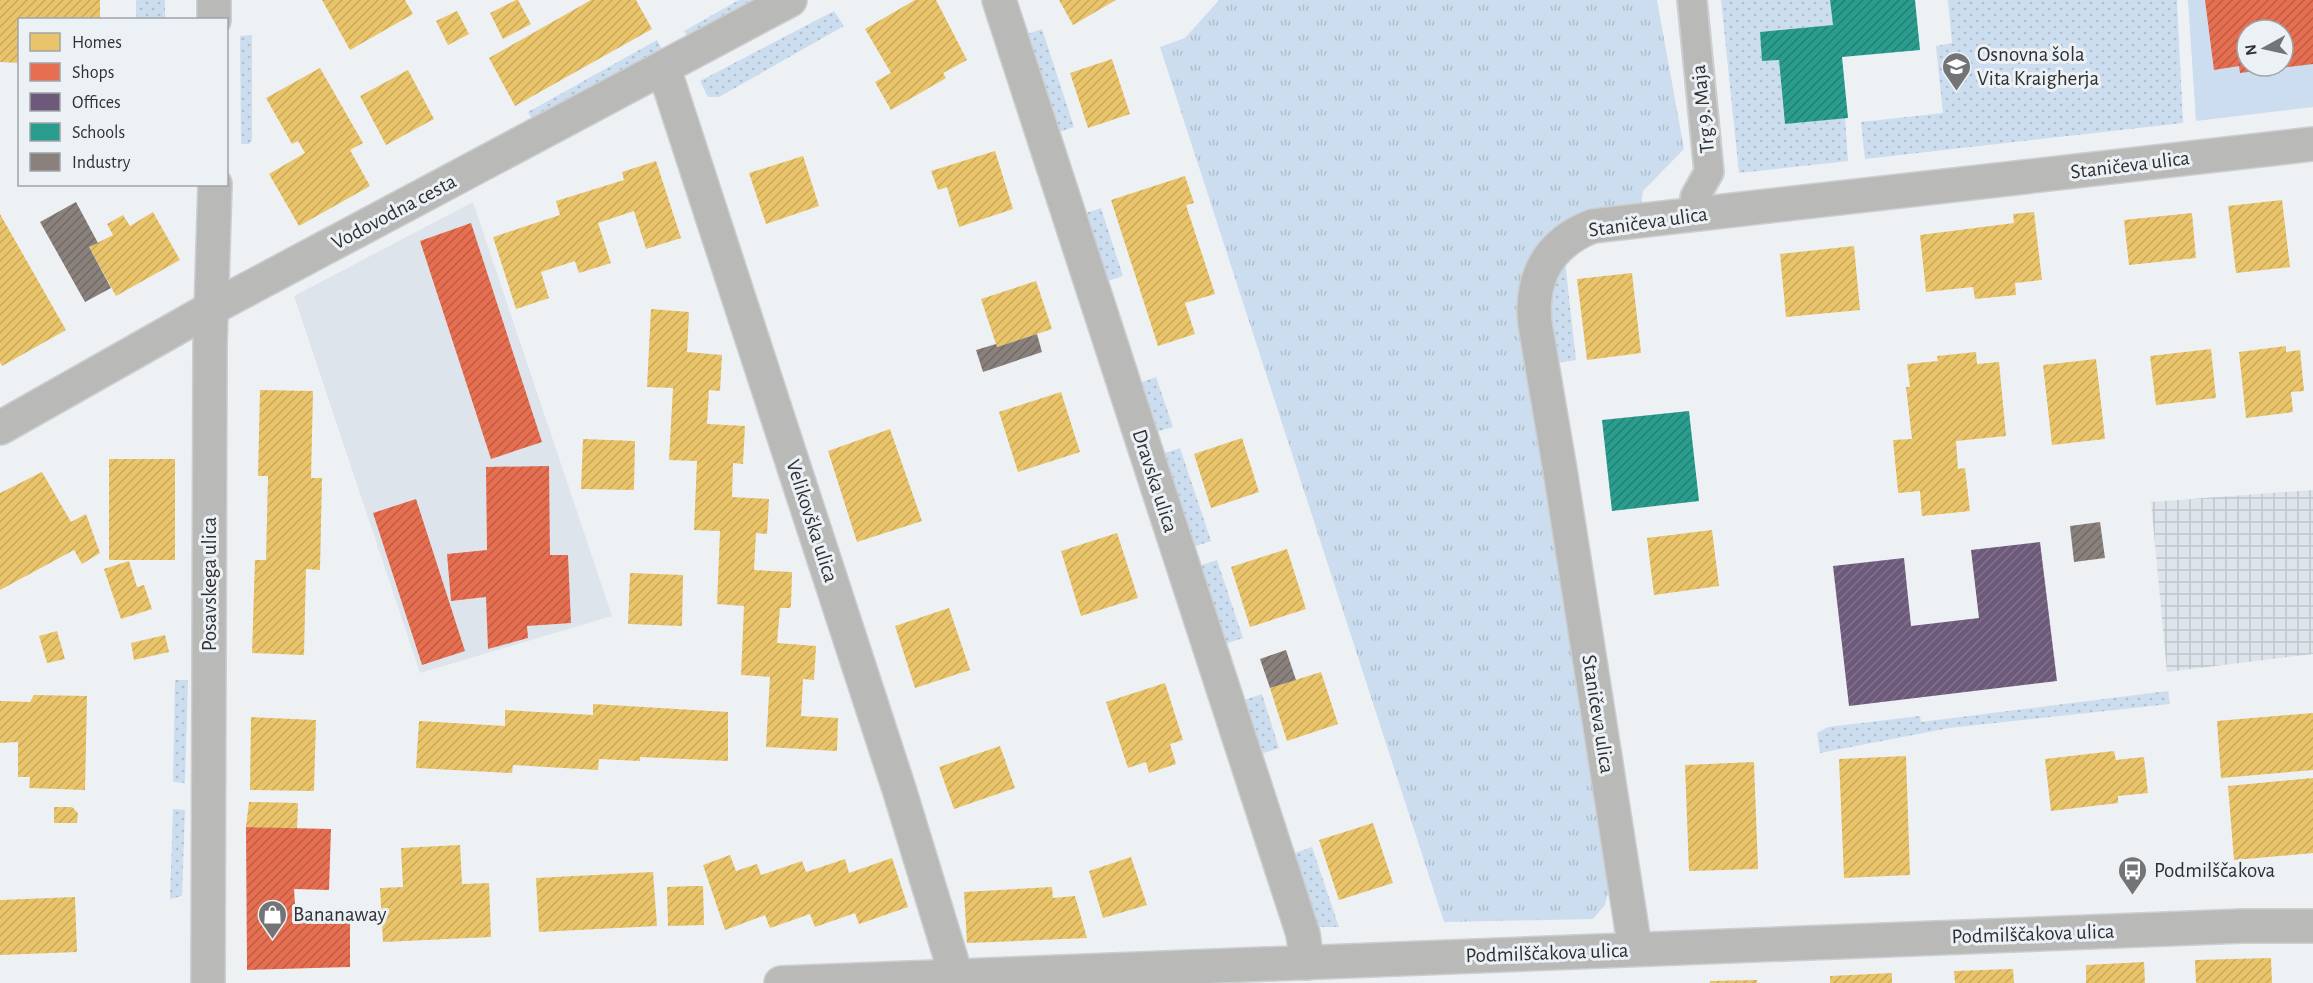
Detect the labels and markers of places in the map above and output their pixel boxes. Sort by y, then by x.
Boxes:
place label: Osnovna šola Vita Kraigherja [1977,44,2100,89]
school or university icon: Osnovna šola Vita Kraigherja [1940,50,1972,92]
bus stop icon: Podmilščakova [2117,854,2149,896]
place label: Podmilščakova [2154,860,2275,881]
shop icon: Bananaway [256,898,288,940]
place label: Bananaway [293,904,387,925]

